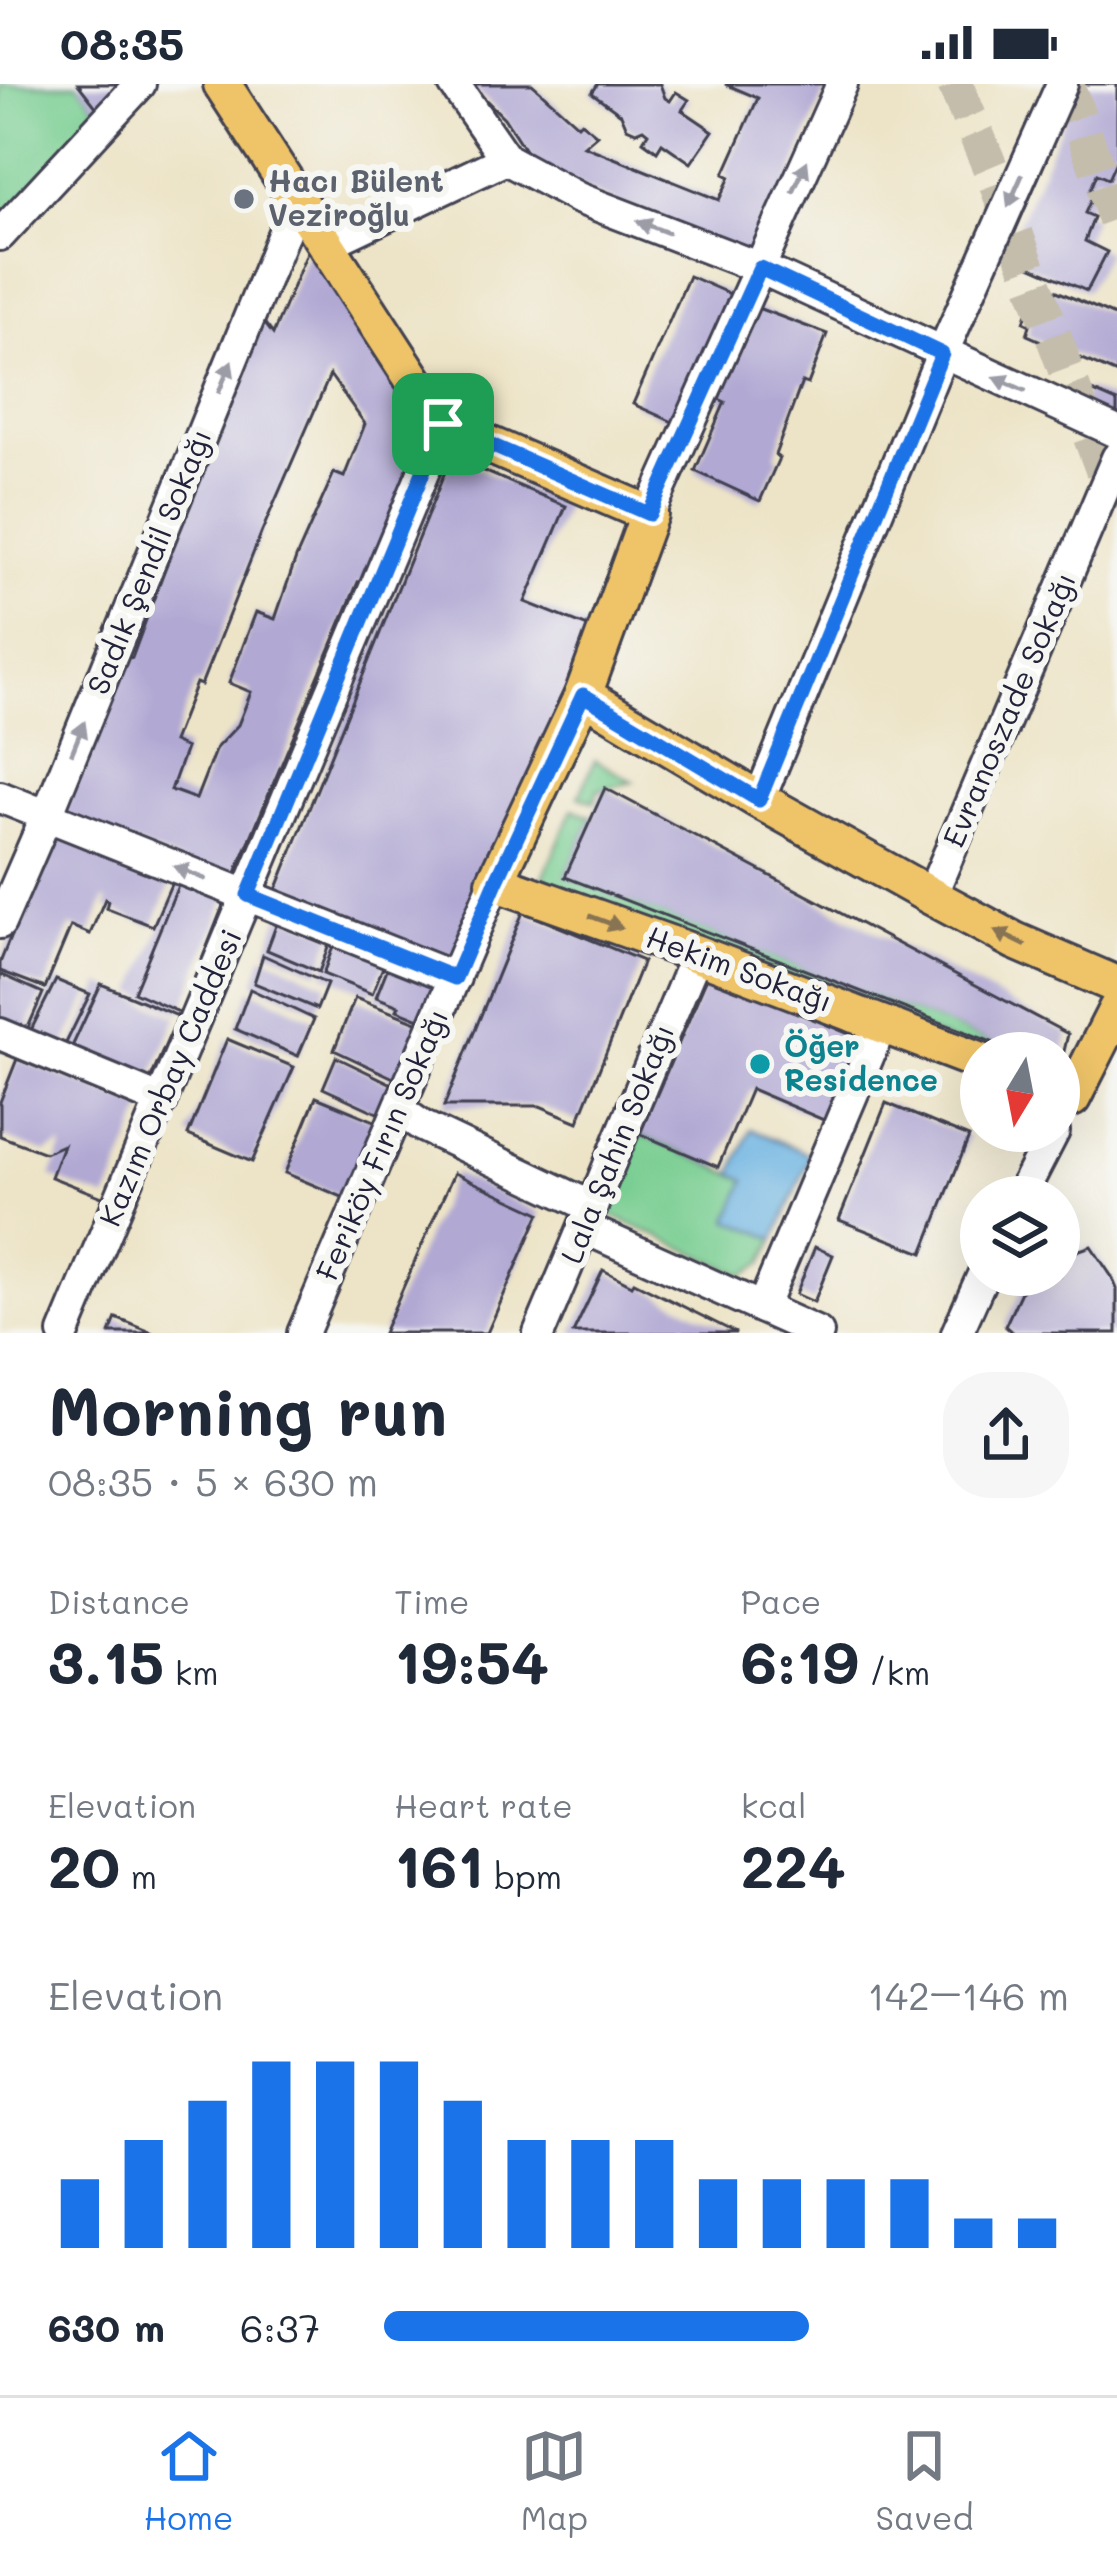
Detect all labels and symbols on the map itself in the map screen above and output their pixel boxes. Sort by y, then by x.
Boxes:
place label: Hacı Bülent Veziroğlu [268,160,444,234]
one-way arrow [791,160,811,195]
one-way arrow [1004,174,1024,209]
marker: Hacı Bülent Veziroğlu [231,186,257,212]
one-way arrow [635,217,671,236]
one-way arrow [216,359,235,395]
pin [392,373,494,475]
one-way arrow [992,374,1027,394]
street label: Sadık Şendil Sokağı [77,423,220,700]
street label: Evranoszade Sokağı [932,566,1084,853]
one-way arrow [69,720,88,756]
one-way arrow [172,862,208,881]
one-way arrow [588,913,624,932]
street label: Hekim Sokağı [641,916,838,1020]
street label: Kazım Orbay Caddesi [88,923,250,1232]
one-way arrow [993,928,1027,948]
street label: Feriköy Fırın Sokağı [306,1002,457,1286]
street label: Lala Şahin Sokağı [550,1018,682,1269]
place label: Öğer Residence [784,1025,938,1099]
north arrow [960,1032,1080,1152]
marker: Öğer Residence [747,1051,773,1077]

